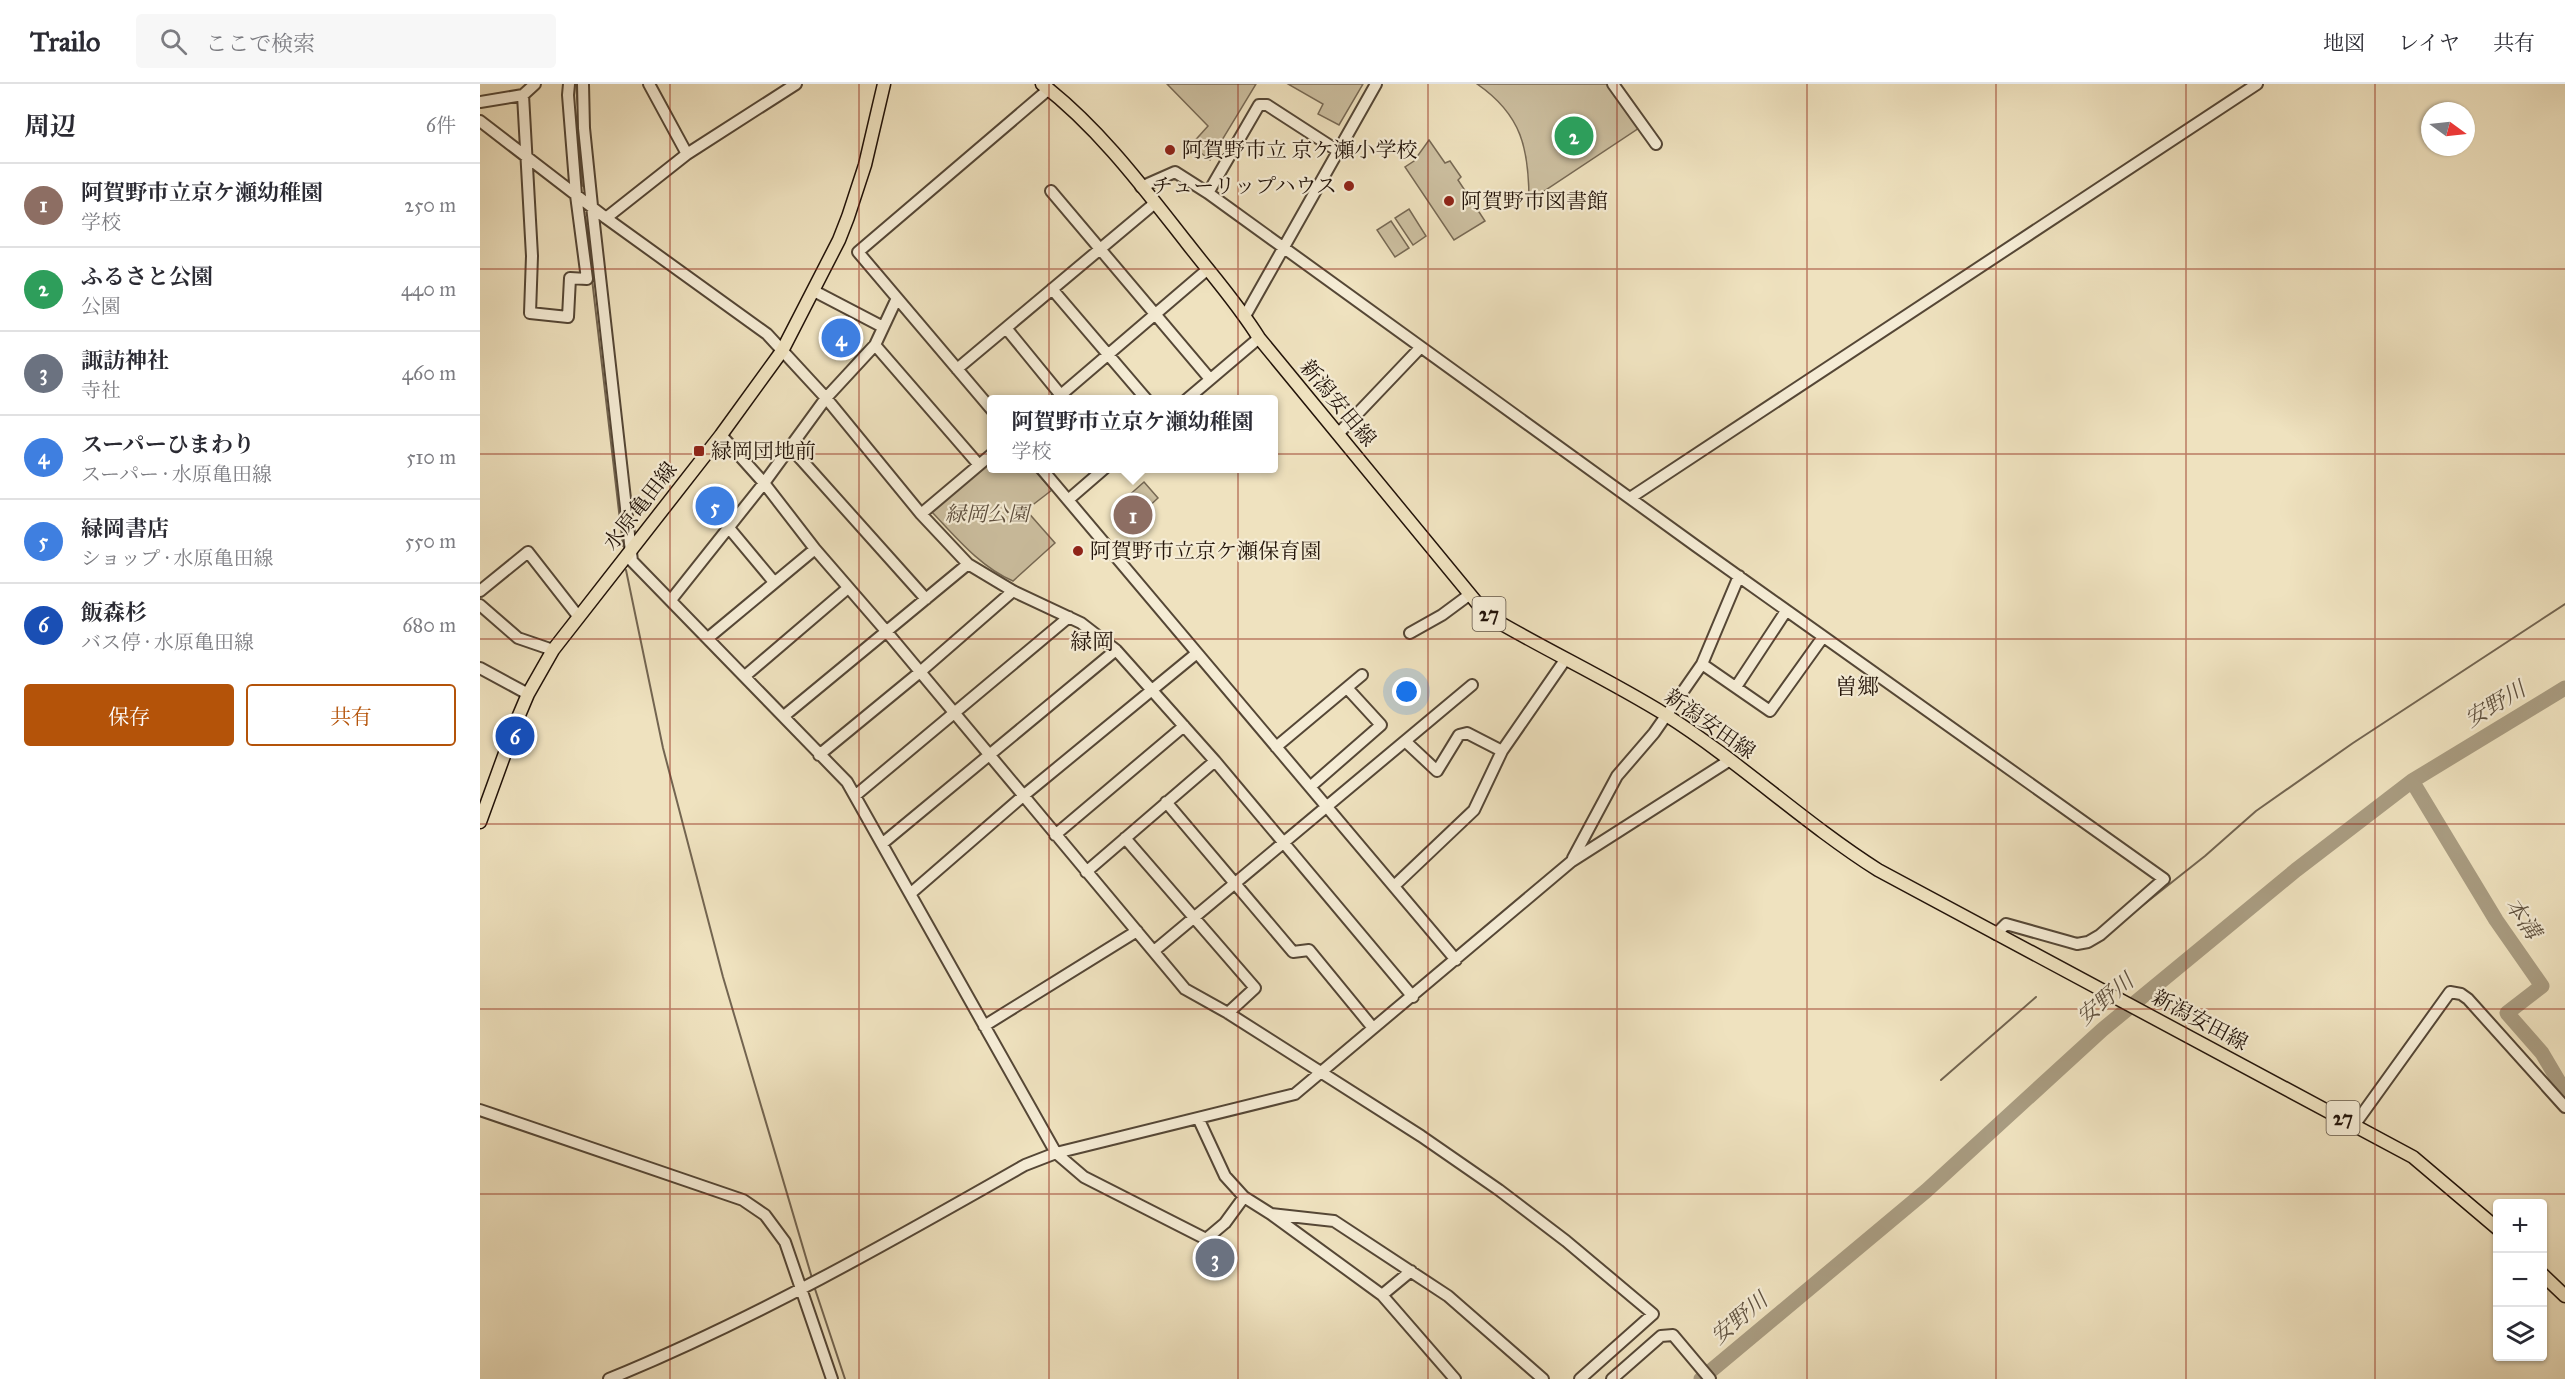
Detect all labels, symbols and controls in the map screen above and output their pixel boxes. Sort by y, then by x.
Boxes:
search box [136,14,556,68]
text: Trailo [30,24,100,59]
icon: search [157,25,190,58]
text: ここで検索 [205,30,315,57]
text: 地図 [2323,30,2365,56]
text: レイヤ [2398,30,2460,56]
text: 共有 [2493,30,2535,56]
north arrow [2421,102,2475,156]
text: 周辺 [24,110,76,142]
text: 6件 [426,113,456,137]
pin: 2 [1554,113,1594,158]
place label: 阿賀野市立 京ケ瀬小学校 [1182,137,1418,163]
marker: 阿賀野市立 京ケ瀬小学校 [1163,143,1177,157]
place label: チューリップハウス [1152,173,1337,199]
text: 阿賀野市立京ケ瀬幼稚園 [81,179,323,206]
marker: チューリップハウス [1342,179,1356,193]
place label: 阿賀野市図書館 [1461,188,1608,214]
text: 1 [40,193,47,217]
text: 250 m [404,193,456,217]
marker: 阿賀野市図書館 [1442,194,1456,208]
text: 学校 [81,210,121,234]
text: ふるさと公園 [81,263,213,290]
text: 2 [39,277,48,301]
text: 440 m [401,277,456,301]
text: 公園 [81,294,121,318]
pin: 4 [822,316,860,360]
text: 諏訪神社 [81,347,169,374]
street label: 新潟安田線 [1294,354,1382,452]
text: 3 [40,361,48,385]
text: 460 m [402,361,456,385]
text: 寺社 [81,378,121,402]
popup [987,395,1278,473]
text: 阿賀野市立京ケ瀬幼稚園 [1011,408,1254,435]
text: スーパーひまわり [81,431,255,458]
place label: 緑岡団地前 [711,438,816,464]
text: 学校 [1011,439,1051,463]
marker: 緑岡団地前 [692,444,706,458]
text: 4 [38,445,49,469]
text: 510 m [406,445,456,469]
street label: 水原亀田線 [597,457,683,555]
text: スーパー · 水原亀田線 [81,462,272,486]
pin: 5 [696,484,734,528]
pin: 1 [1114,492,1152,538]
park label: 緑岡公園 [945,501,1032,527]
text: 緑岡書店 [81,515,169,542]
text: 5 [39,529,48,553]
text: 550 m [405,529,456,553]
place label: 阿賀野市立京ケ瀬保育園 [1090,538,1321,564]
marker: 阿賀野市立京ケ瀬保育園 [1071,544,1085,558]
text: ショップ · 水原亀田線 [81,546,274,570]
road number: 27 [1472,597,1506,631]
text: 飯森杉 [81,599,147,626]
text: 6 [38,613,49,637]
text: 680 m [402,613,456,637]
district label: 緑岡 [1070,628,1114,655]
text: バス停 · 水原亀田線 [81,630,254,654]
district label: 曽郷 [1835,673,1879,700]
water label: 安野川 [2460,674,2532,733]
your location [1392,677,1421,706]
street label: 新潟安田線 [1660,683,1760,765]
button: 保存 [24,684,234,746]
button: 共有 [246,684,456,746]
pin: 6 [495,714,534,758]
water label: 本溝 [2500,892,2548,946]
water label: 安野川 [2071,966,2140,1031]
street label: 新潟安田線 [2148,984,2252,1056]
road number: 27 [2326,1101,2360,1135]
map controls [2493,1199,2547,1361]
button: + [2493,1199,2547,1253]
pin: 3 [1196,1236,1234,1280]
button: − [2493,1253,2547,1307]
water label: 安野川 [1705,1285,1774,1350]
button: layers [2493,1307,2547,1361]

